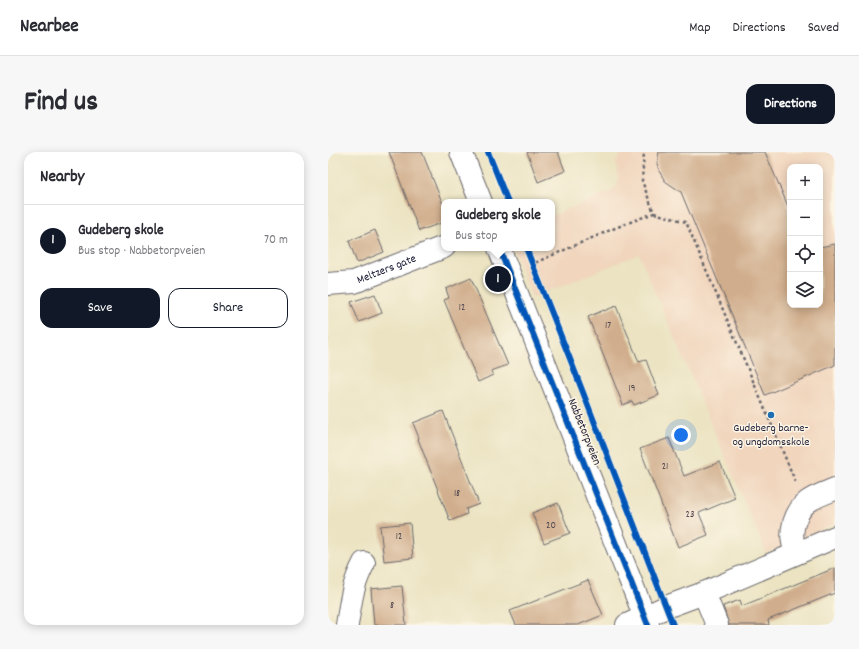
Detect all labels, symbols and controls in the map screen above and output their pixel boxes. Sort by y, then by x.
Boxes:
text: Nearbee [20,14,79,41]
text: Map [689,18,711,38]
text: Directions [733,18,786,38]
text: Saved [808,18,839,38]
text: Find us [24,84,98,124]
button: Directions [746,84,835,124]
map controls [787,164,823,308]
button: + [787,164,823,200]
text: Nearby [40,166,84,190]
popup [441,199,555,251]
button: − [787,200,823,236]
text: Gudeberg skole [455,205,541,227]
text: Gudeberg skole [78,220,164,242]
text: Bus stop [455,227,497,246]
text: 1 [52,231,54,250]
text: 70 m [264,231,288,250]
button: locate [787,236,823,272]
text: Bus stop · Nabbetorpveien [78,242,205,261]
street label: Meltzers gate [354,250,419,289]
pin: 1 [485,264,511,294]
button: layers [787,272,823,308]
button: Save [40,288,160,328]
button: Share [168,288,288,328]
house number: 12 [459,301,465,315]
house number: 17 [605,319,611,333]
house number: 19 [629,382,635,396]
street label: Nabbetorpveien [563,396,605,468]
marker: Gudeberg barne- og ungdomsskole [766,410,776,420]
place label: Gudeberg barne- og ungdomsskole [732,420,810,451]
your location [671,425,691,445]
house number: 21 [662,460,668,474]
house number: 18 [454,487,460,501]
house number: 23 [686,508,694,522]
house number: 20 [546,519,556,533]
house number: 12 [396,530,402,544]
house number: 8 [390,599,394,613]

